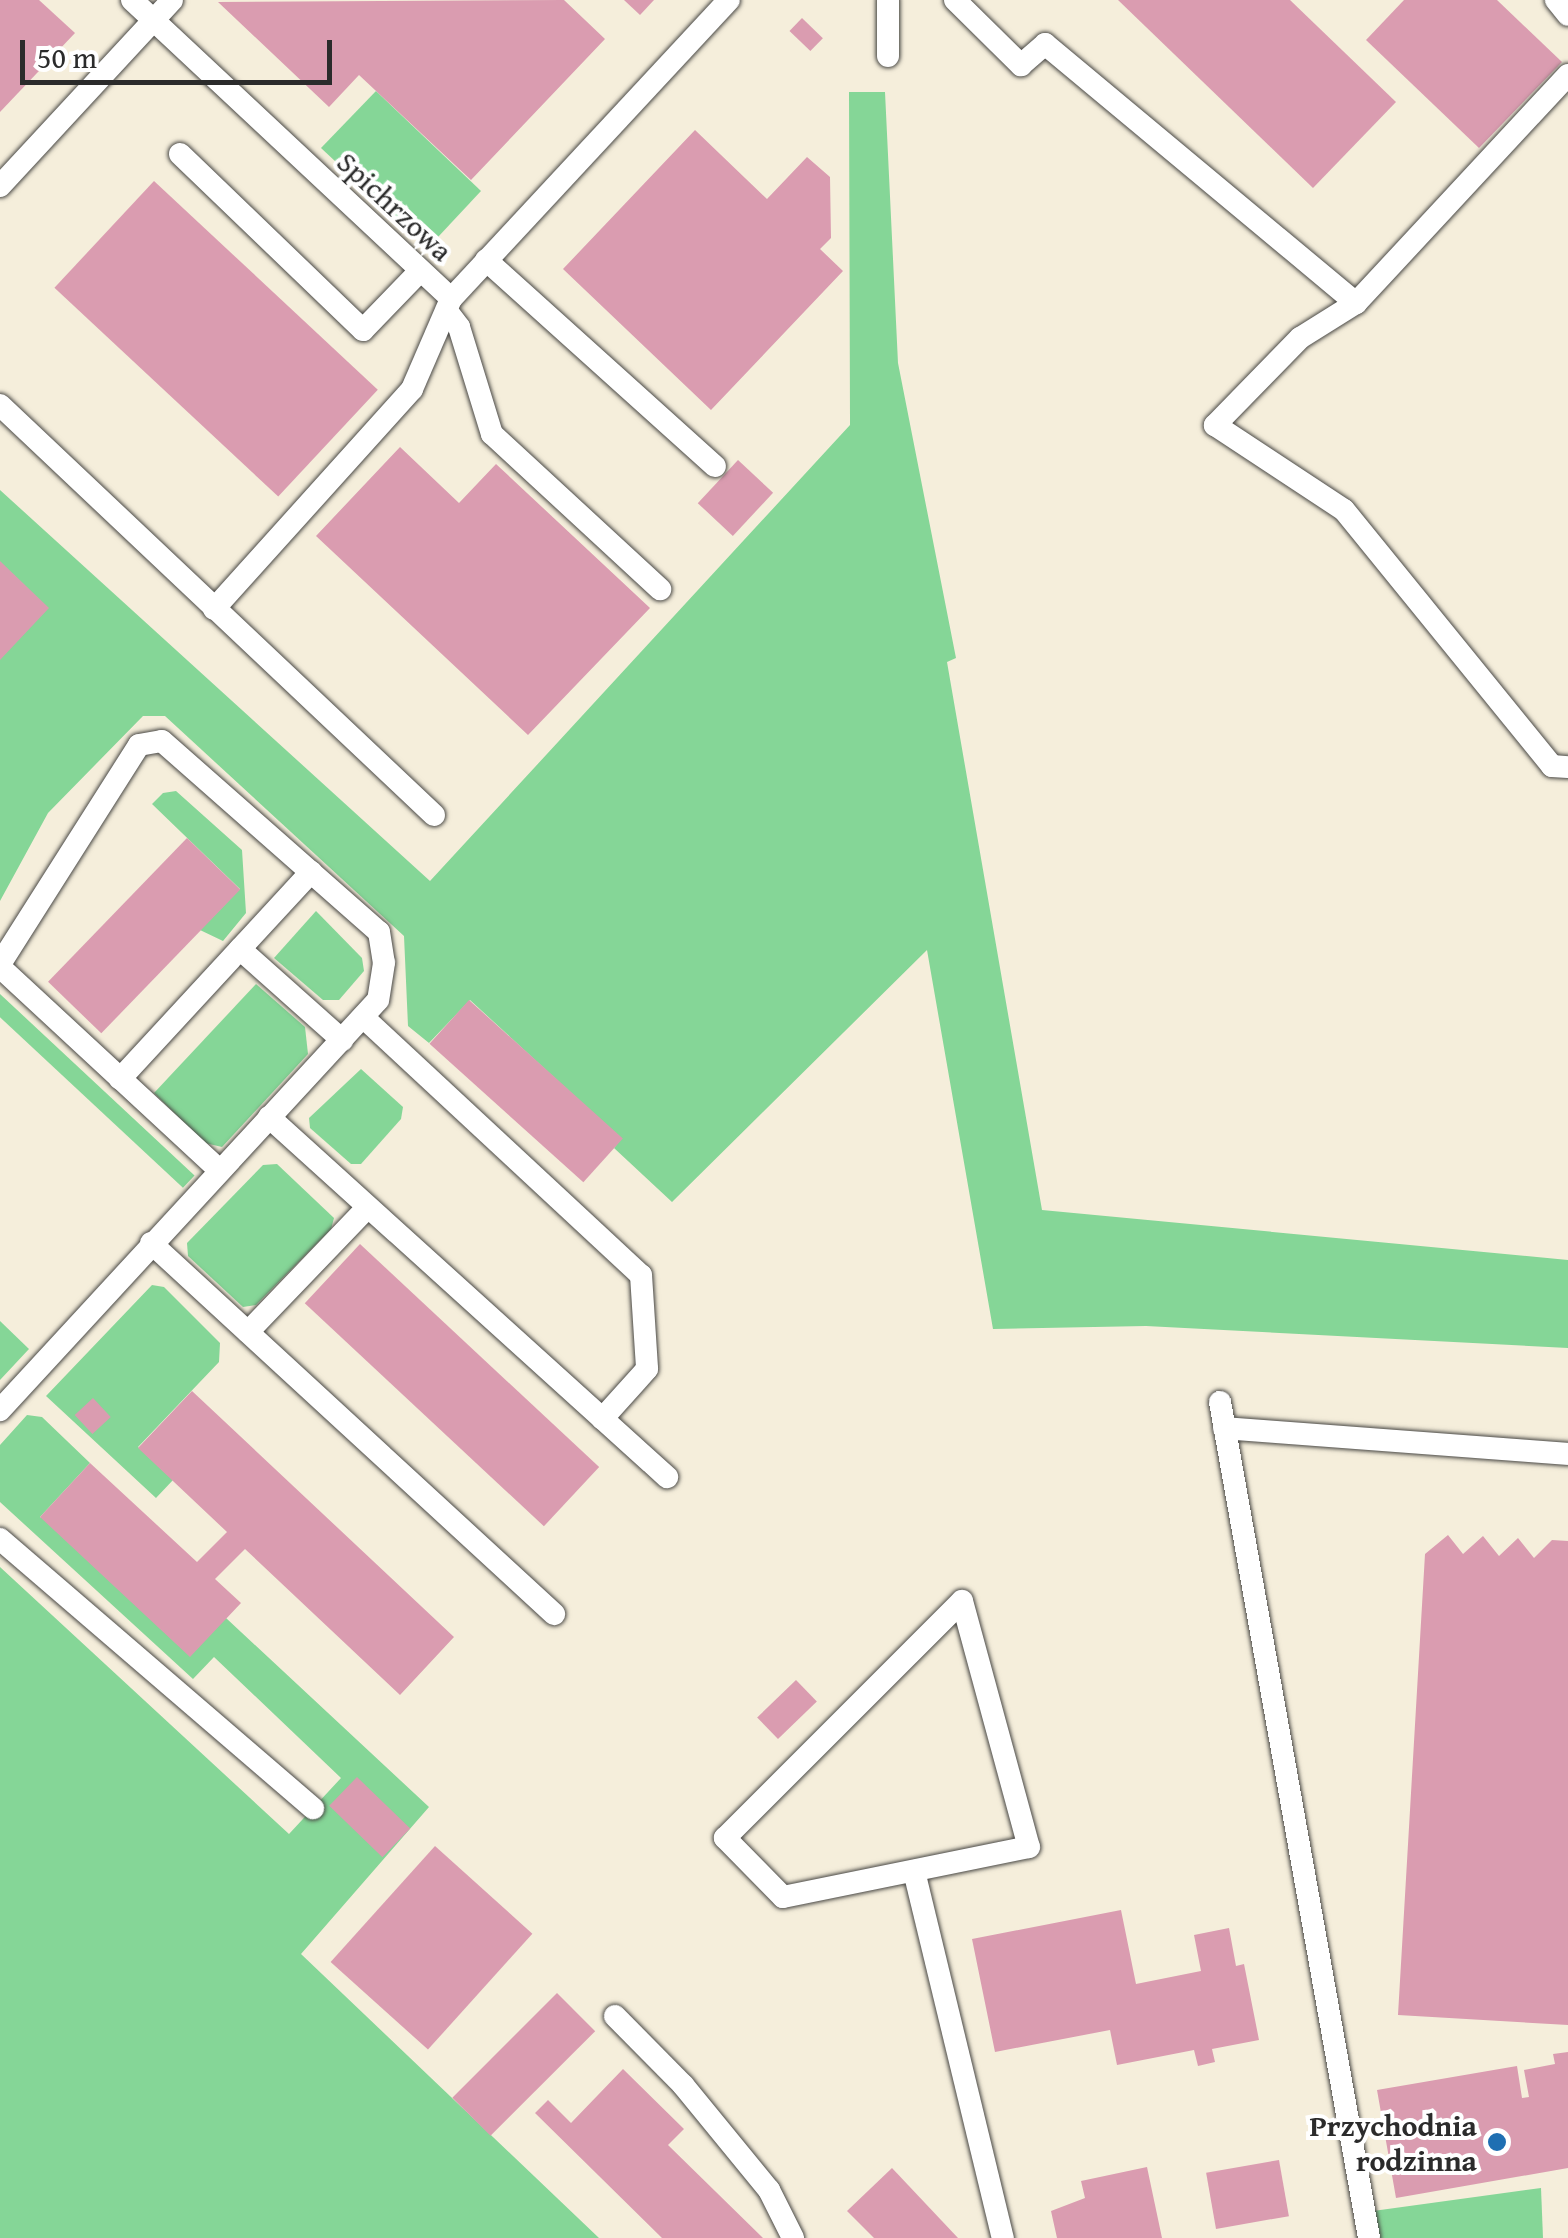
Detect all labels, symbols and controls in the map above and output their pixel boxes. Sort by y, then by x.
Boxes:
scale bar [25,20,338,82]
text: 50 m [37,35,97,79]
street label: Spichrzowa [330,144,460,268]
place label: Przychodnia rodzinna [1309,2107,1477,2178]
marker: Przychodnia rodzinna [1486,2131,1508,2153]

